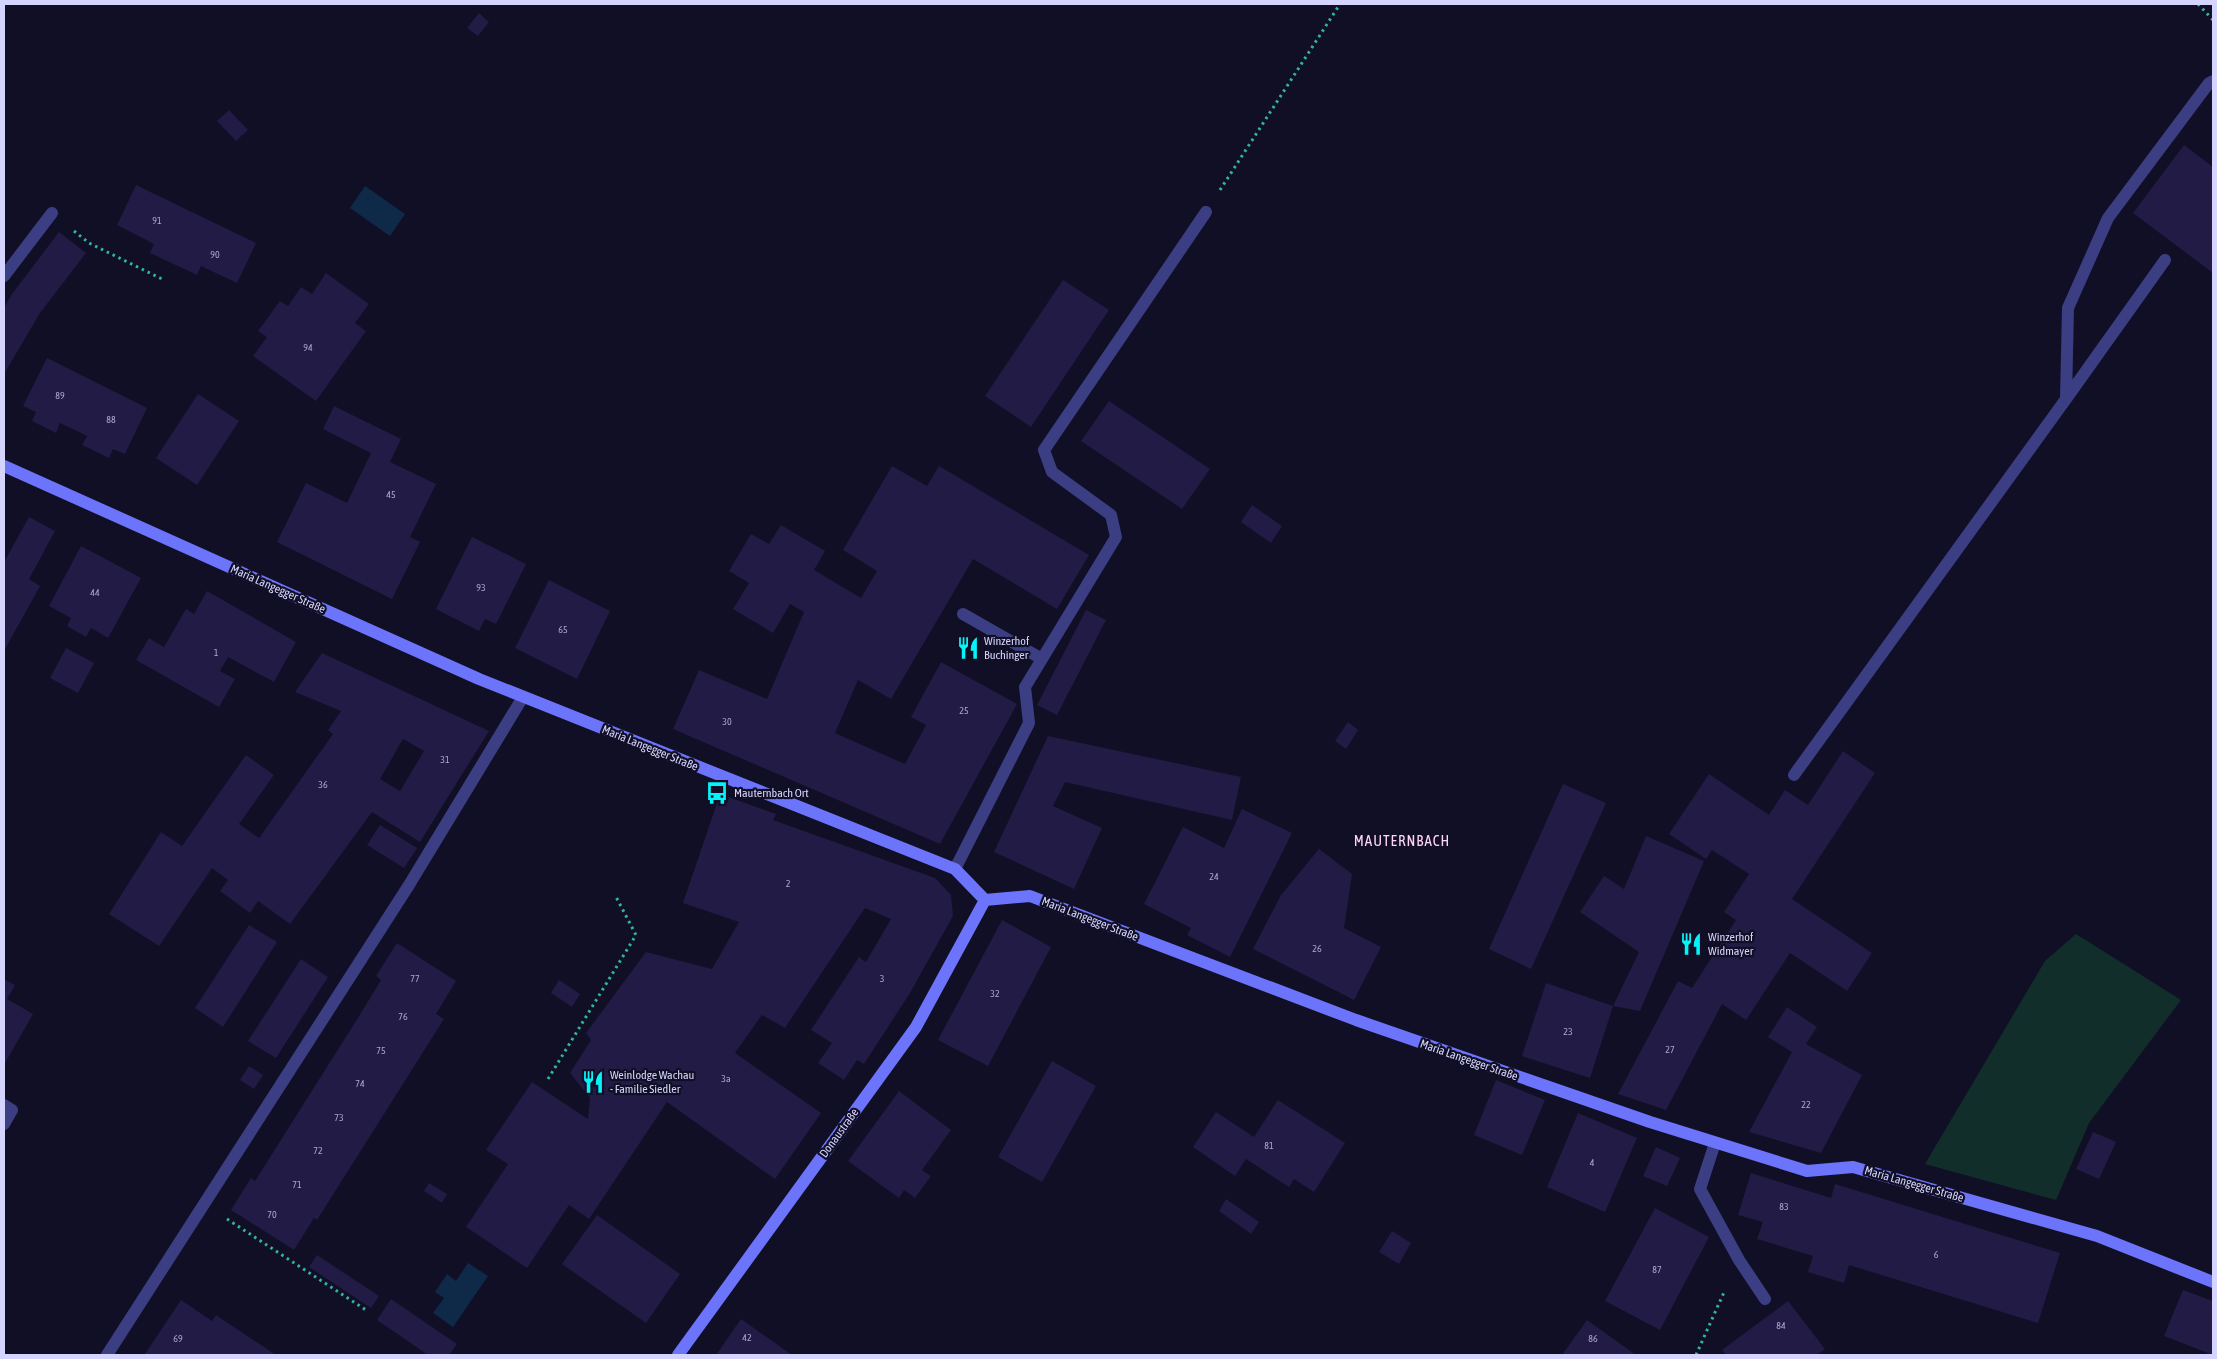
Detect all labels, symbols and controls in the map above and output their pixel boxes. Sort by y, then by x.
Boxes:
house number: 91 [152,215,162,226]
house number: 90 [210,249,220,260]
house number: 94 [303,342,313,353]
house number: 89 [55,390,65,401]
house number: 88 [106,414,116,425]
house number: 45 [386,489,396,500]
street label: Maria Langegger Straße [228,562,328,616]
house number: 93 [476,582,486,593]
house number: 44 [90,587,100,598]
house number: 65 [558,624,568,635]
place label: Winzerhof Buchinger [984,634,1030,662]
restaurant icon: Winzerhof Buchinger [955,635,981,661]
house number: 1 [214,647,219,658]
house number: 25 [959,705,969,716]
house number: 30 [722,716,732,727]
street label: Maria Langegger Straße [600,722,700,774]
house number: 31 [440,754,450,765]
house number: 36 [318,779,328,790]
bus stop icon: Mauternbach Ort [704,780,730,806]
place label: Mauternbach Ort [734,786,809,800]
district label: MAUTERNBACH [1354,832,1450,849]
house number: 24 [1209,871,1219,882]
house number: 2 [786,878,791,889]
street label: Maria Langegger Straße [1040,894,1140,944]
place label: Winzerhof Widmayer [1708,930,1754,958]
restaurant icon: Winzerhof Widmayer [1678,931,1704,957]
house number: 26 [1312,943,1322,954]
house number: 77 [410,973,420,984]
house number: 3 [880,973,885,984]
house number: 32 [990,988,1000,999]
house number: 76 [398,1011,408,1022]
house number: 23 [1563,1026,1573,1037]
street label: Maria Langegger Straße [1418,1037,1520,1083]
house number: 27 [1665,1044,1675,1055]
house number: 75 [376,1045,386,1056]
place label: Weinlodge Wachau - Familie Siedler [610,1068,695,1096]
restaurant icon: Weinlodge Wachau - Familie Siedler [580,1069,606,1095]
house number: 3a [721,1073,731,1084]
house number: 74 [355,1078,365,1089]
house number: 22 [1801,1099,1811,1110]
street label: Donaustraße [817,1106,861,1160]
house number: 73 [334,1112,344,1123]
house number: 81 [1264,1140,1274,1151]
house number: 72 [313,1145,323,1156]
house number: 4 [1590,1157,1595,1168]
street label: Maria Langegger Straße [1863,1163,1965,1205]
house number: 71 [292,1179,302,1190]
house number: 83 [1779,1201,1789,1212]
house number: 70 [267,1209,277,1220]
house number: 6 [1934,1249,1939,1260]
house number: 87 [1652,1264,1662,1275]
house number: 84 [1776,1320,1786,1331]
house number: 42 [742,1332,752,1343]
house number: 69 [173,1333,183,1344]
house number: 86 [1588,1333,1598,1344]

